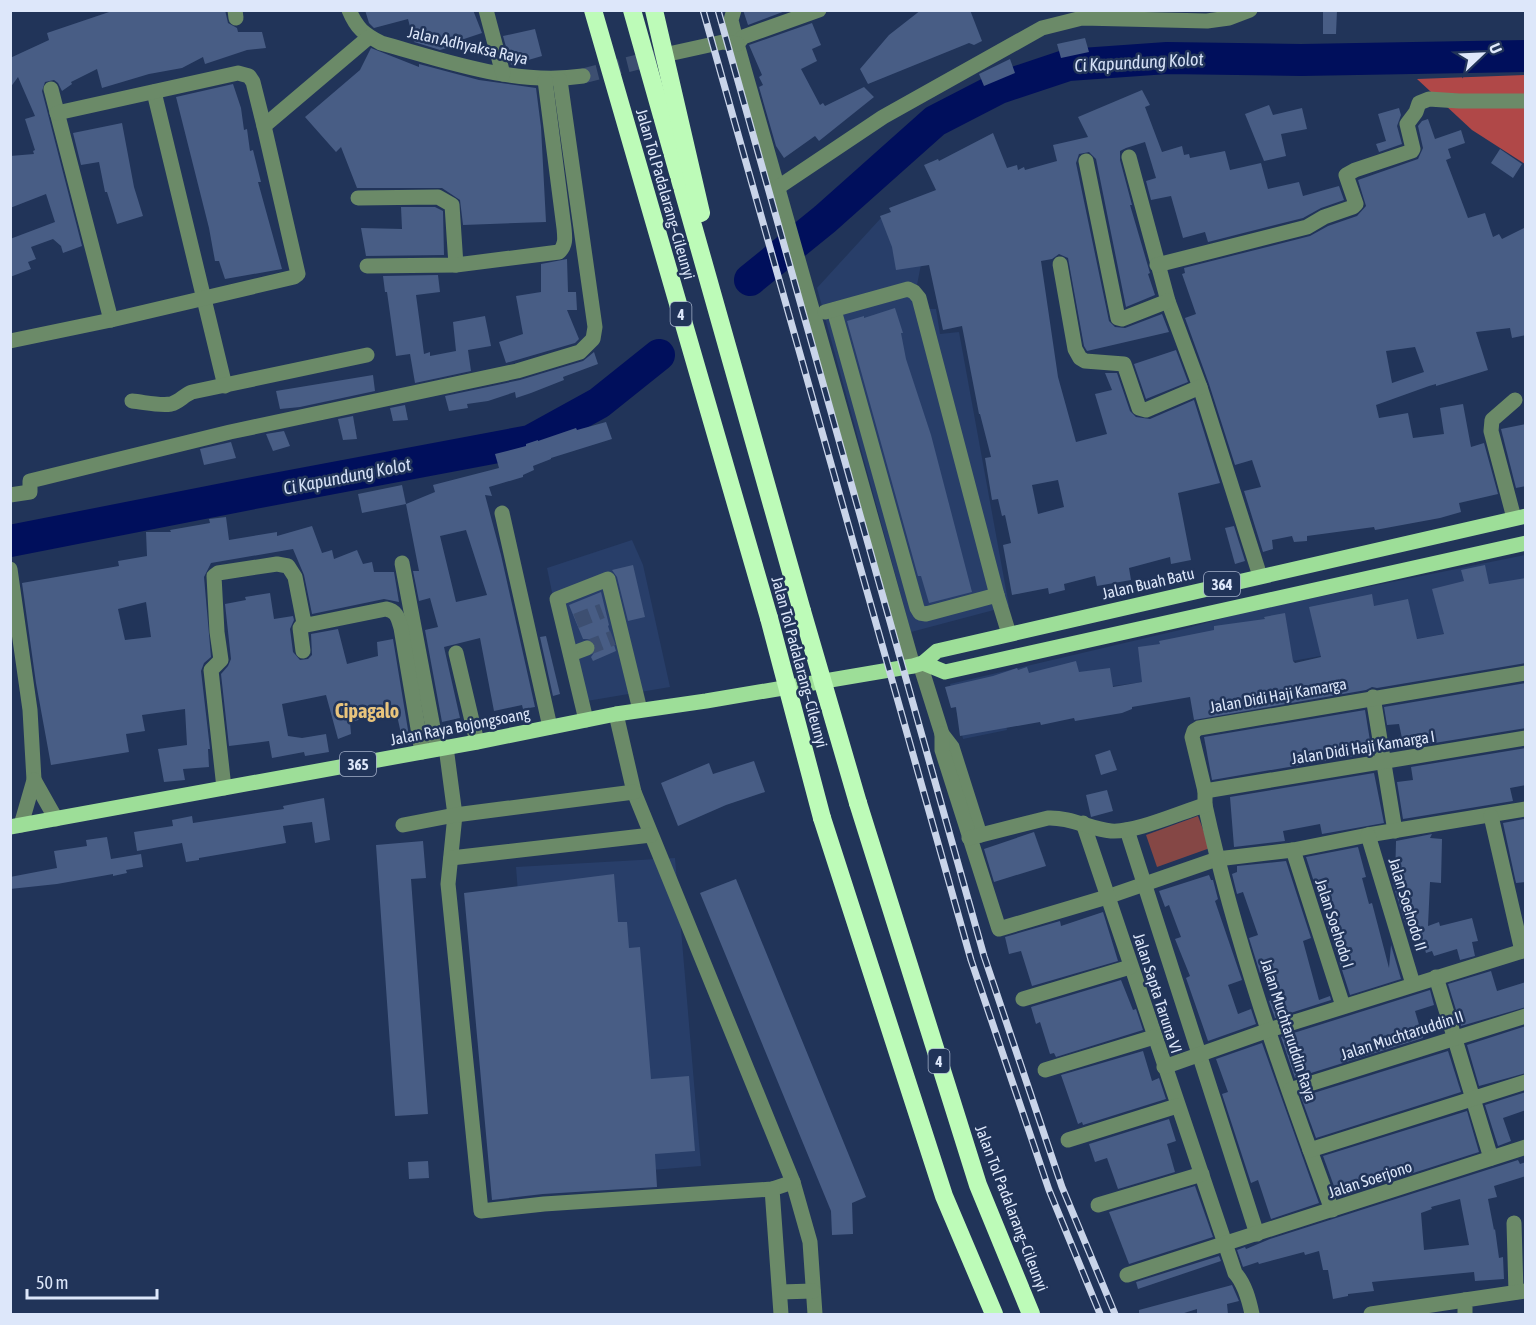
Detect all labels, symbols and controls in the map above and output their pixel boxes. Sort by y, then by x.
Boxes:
street label: Jalan Adhyaksa Raya [406,22,530,69]
north arrow [1452,24,1512,84]
text: U [1486,40,1506,56]
water label: Ci Kapundung Kolot [1074,48,1205,76]
street label: Jalan Tol Padalarang–Cileunyi [632,107,699,282]
road number: 4 [670,302,692,326]
water label: Ci Kapundung Kolot [281,453,413,499]
street label: Jalan Buah Batu [1100,564,1196,602]
road number: 364 [1204,572,1240,596]
street label: Jalan Tol Padalarang–Cileunyi [767,574,832,750]
street label: Jalan Didi Haji Kamarga [1208,674,1348,717]
district label: Cipagalo [335,699,399,722]
street label: Jalan Raya Bojongsoang [389,704,532,749]
street label: Jalan Didi Haji Kamarga I [1290,727,1436,768]
road number: 365 [340,752,376,776]
street label: Jalan Soehodo II [1385,855,1431,953]
street label: Jalan Soehodo I [1312,876,1358,970]
street label: Jalan Sapta Taruna VI [1129,931,1186,1056]
street label: Jalan Muchtaruddin Raya [1256,956,1321,1104]
street label: Jalan Muchtaruddin II [1338,1007,1466,1063]
road number: 4 [928,1049,950,1073]
street label: Jalan Tol Padalarang–Cileunyi [971,1122,1052,1294]
street label: Jalan Soerjono [1326,1157,1414,1202]
scale bar [27,1262,158,1300]
text: 50 m [36,1272,68,1293]

